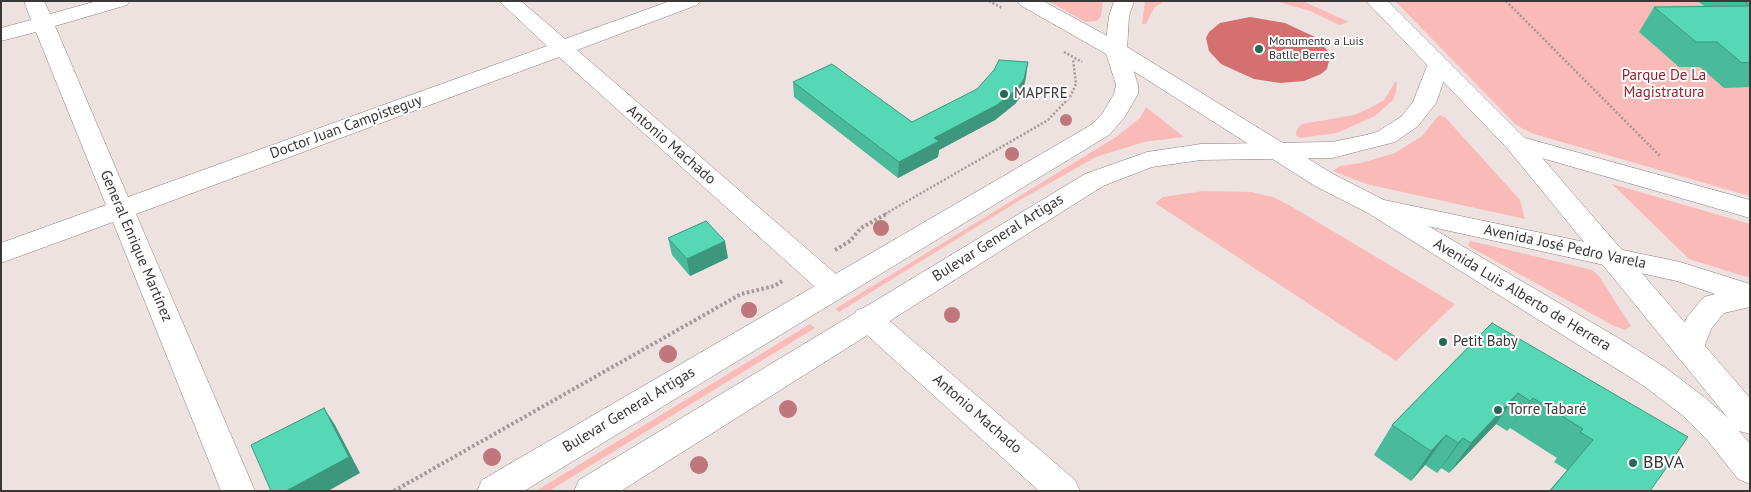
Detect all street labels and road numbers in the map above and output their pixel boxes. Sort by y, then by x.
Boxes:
street label: Doctor Juan Campisteguy [267,91,425,163]
street label: Antonio Machado [623,101,719,189]
street label: General Enrique Martínez [96,167,176,325]
street label: Bulevar General Artigas [929,190,1067,286]
street label: Avenida José Pedro Varela [1482,221,1648,273]
street label: Avenida Luis Alberto de Herrera [1430,235,1614,355]
street label: Bulevar General Artigas [560,363,698,457]
street label: Antonio Machado [929,370,1025,458]

